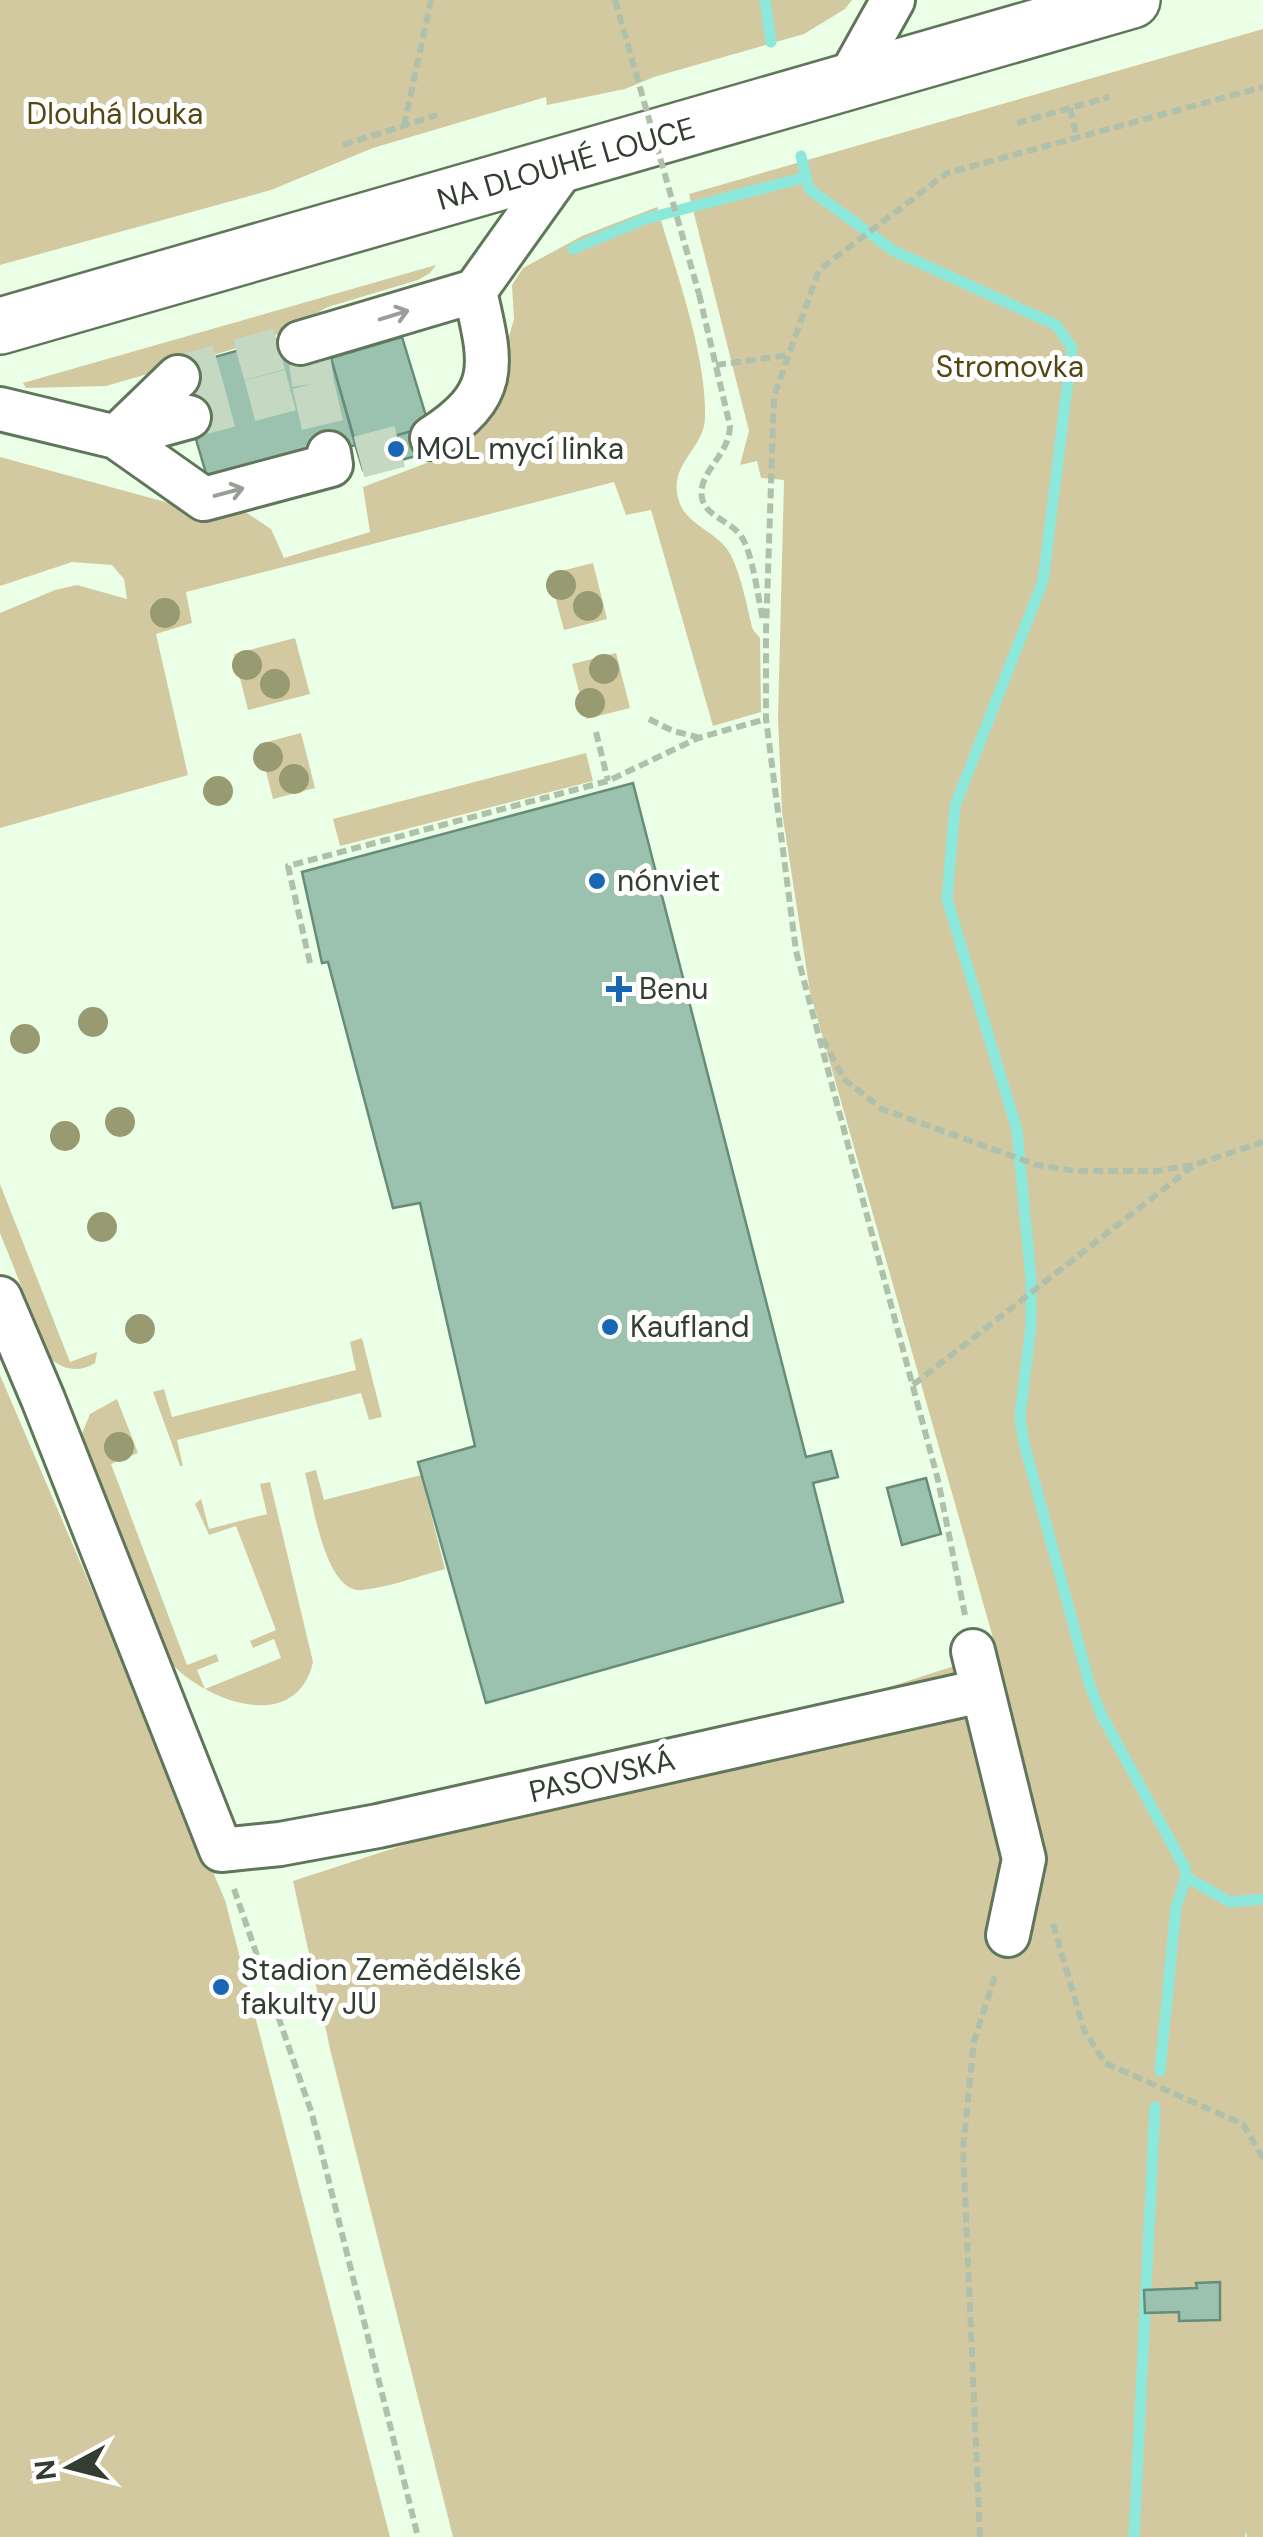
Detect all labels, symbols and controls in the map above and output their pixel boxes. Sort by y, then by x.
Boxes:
park label: Dlouhá louka [27,94,203,133]
street label: NA DLOUHÉ LOUCE [432,108,699,219]
one-way arrow [377,305,409,323]
park label: Stromovka [936,347,1084,386]
place label: MOL mycí linka [416,429,624,468]
marker: MOL mycí linka [385,438,407,460]
one-way arrow [212,482,244,501]
place label: nónviet [617,861,720,900]
marker: nónviet [586,870,608,892]
place label: Benu [639,969,709,1008]
marker: Benu [608,978,630,1000]
place label: Kaufland [630,1307,750,1346]
marker: Kaufland [599,1316,621,1338]
street label: PASOVSKÁ [525,1740,679,1811]
place label: Stadion Zemědělské fakulty JU [241,1950,521,2023]
marker: Stadion Zemědělské fakulty JU [210,1976,232,1998]
north arrow [20,2417,120,2517]
text: N [26,2458,65,2482]

